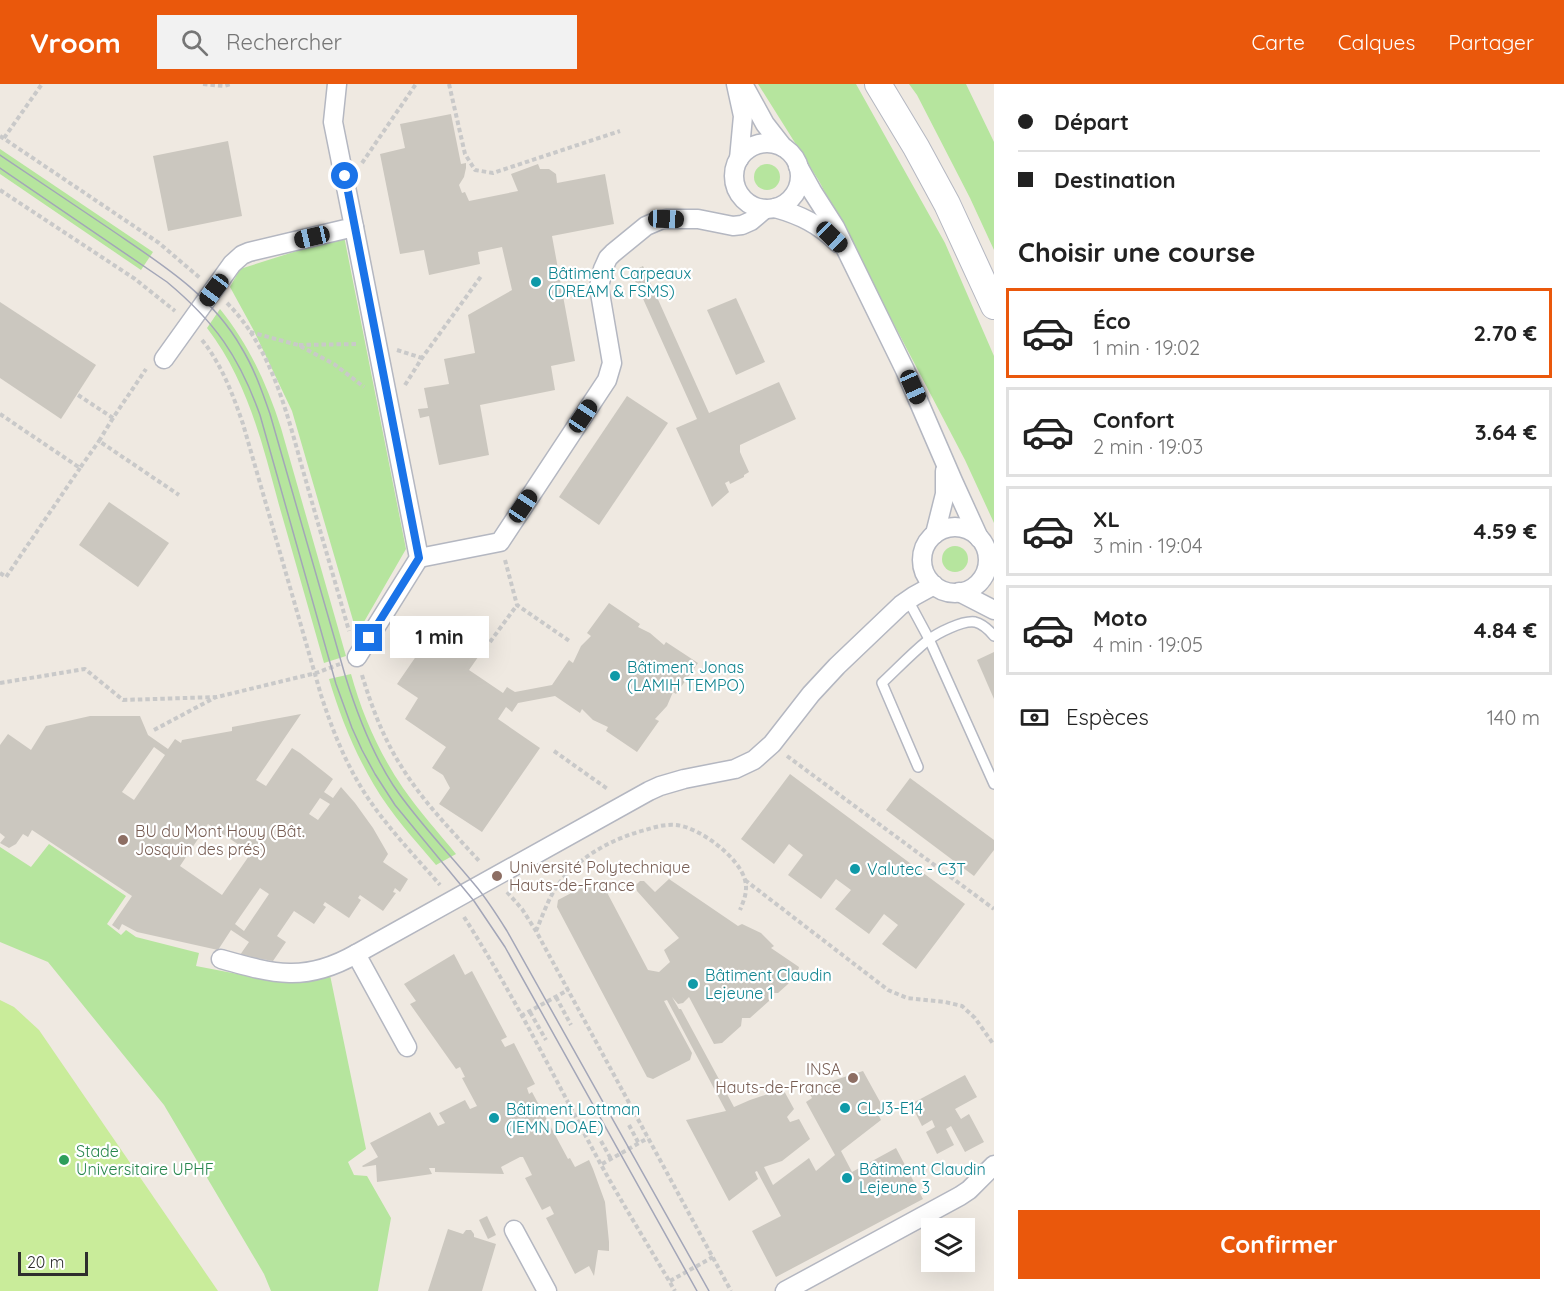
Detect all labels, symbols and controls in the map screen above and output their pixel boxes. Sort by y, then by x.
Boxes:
search box [157,15,577,69]
text: Vroom [30,25,121,60]
icon: search [178,26,211,59]
text: Rechercher [226,28,342,56]
text: Carte [1251,29,1305,55]
text: Calques [1338,29,1415,55]
text: Partager [1448,29,1534,55]
text: Départ [1054,108,1129,136]
route start [331,162,358,189]
text: Destination [1054,166,1176,194]
car [648,209,684,229]
car [813,218,851,256]
car [292,224,332,250]
text: Choisir une course [1018,235,1255,269]
place label: Bâtiment Carpeaux (DREAM & FSMS) [548,263,691,301]
car [196,270,232,310]
marker: Bâtiment Carpeaux (DREAM & FSMS) [529,275,543,289]
icon: car [1021,306,1075,360]
text: Éco [1093,307,1131,335]
text: 2.70 € [1473,319,1537,347]
text: 1 min · 19:02 [1093,335,1200,360]
car [897,367,929,407]
car [565,396,601,436]
icon: car [1021,405,1075,459]
text: Confort [1093,406,1175,434]
text: 3.64 € [1475,418,1537,446]
text: 2 min · 19:03 [1093,434,1203,459]
car [505,486,541,526]
icon: car [1021,504,1075,558]
text: XL [1093,505,1120,533]
text: 4.59 € [1473,517,1537,545]
text: 3 min · 19:04 [1093,533,1203,558]
icon: car [1021,603,1075,657]
text: Moto [1093,604,1147,632]
text: 4.84 € [1474,616,1537,644]
callout: 1 min [390,617,489,659]
route end [355,624,382,651]
text: 1 min [415,624,464,649]
text: 4 min · 19:05 [1093,632,1203,657]
place label: Bâtiment Jonas (LAMIH TEMPO) [627,657,745,695]
marker: Bâtiment Jonas (LAMIH TEMPO) [608,669,622,683]
icon: cash [1018,701,1051,734]
text: Espèces [1066,703,1149,731]
text: 140 m [1487,705,1540,730]
place label: BU du Mont Houy (Bât. Josquin des prés) [135,821,305,859]
marker: BU du Mont Houy (Bât. Josquin des prés) [116,833,130,847]
place label: Université Polytechnique Hauts-de-France [509,857,690,895]
place label: Valutec - C3T [867,859,966,879]
marker: Valutec - C3T [848,862,862,876]
marker: Université Polytechnique Hauts-de-France [490,869,504,883]
place label: Bâtiment Claudin Lejeune 1 [705,965,832,1003]
marker: Bâtiment Claudin Lejeune 1 [686,977,700,991]
place label: INSA Hauts-de-France [715,1059,841,1097]
marker: INSA Hauts-de-France [846,1071,860,1085]
place label: CLJ3-E14 [857,1098,923,1118]
place label: Bâtiment Lottman (IEMN DOAE) [506,1099,640,1137]
marker: CLJ3-E14 [838,1101,852,1115]
marker: Bâtiment Lottman (IEMN DOAE) [487,1111,501,1125]
place label: Stade Universitaire UPHF [76,1141,214,1179]
marker: Stade Universitaire UPHF [57,1153,71,1167]
place label: Bâtiment Claudin Lejeune 3 [859,1159,986,1197]
marker: Bâtiment Claudin Lejeune 3 [840,1171,854,1185]
button: Confirmer [1018,1210,1540,1279]
map controls [921,1218,975,1272]
button: layers [921,1218,975,1272]
scale bar [18,1249,88,1276]
text: 20 m [27,1252,64,1272]

